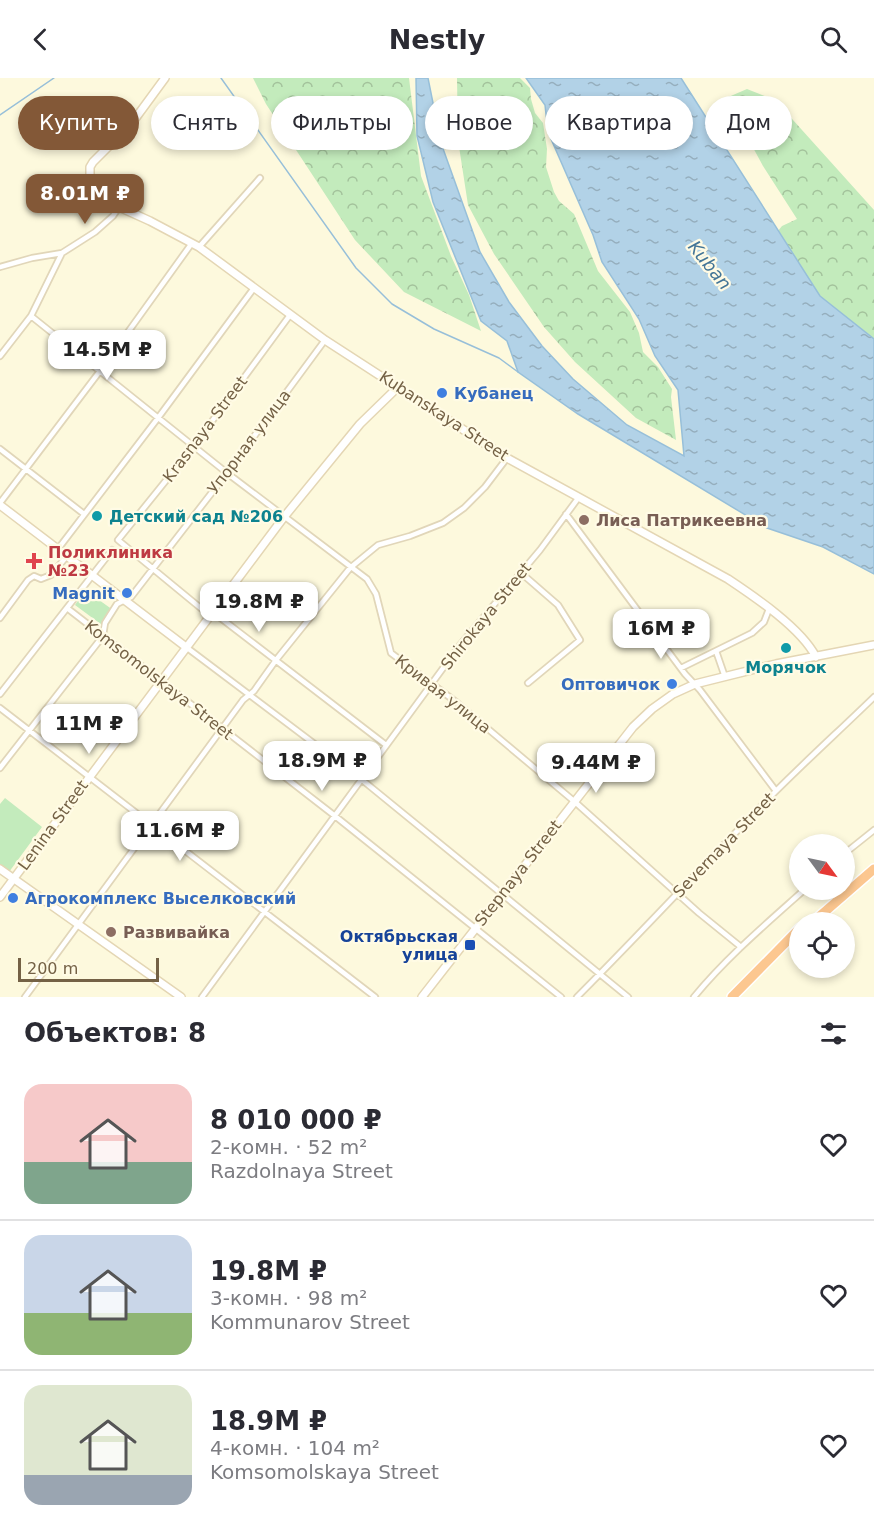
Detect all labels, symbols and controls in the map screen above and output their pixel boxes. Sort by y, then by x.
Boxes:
icon: back [24,23,57,56]
icon: search [817,23,850,56]
text: Nestly [389,24,485,55]
chip: Купить [18,96,139,150]
chip: Снять [151,96,259,150]
chip: Фильтры [271,96,413,150]
chip: Новое [425,96,533,150]
chip: Квартира [545,96,693,150]
chip: Дом [705,96,792,150]
pin: 8.01M ₽ [30,174,140,225]
text: 8.01M ₽ [40,181,130,205]
water label: Kuban [684,236,736,294]
pin: 14.5M ₽ [52,330,162,381]
text: 14.5M ₽ [62,337,152,361]
street label: Kubanskaya Street [376,367,512,465]
street label: Krasnaya Street [159,372,251,486]
place label: Кубанец [454,384,533,403]
street label: Упорная улица [204,386,294,498]
marker: Кубанец [435,386,449,400]
place label: Детский сад №206 [109,507,283,526]
marker: Детский сад №206 [90,509,104,523]
place label: Лиса Патрикеевна [596,511,767,530]
marker: Лиса Патрикеевна [577,513,591,527]
place label: Поликлиника №23 [48,543,173,580]
marker: Поликлиника №23 [25,552,43,570]
street label: Shirokaya Street [437,559,535,673]
pin: 19.8M ₽ [204,582,314,633]
place label: Magnit [52,584,115,603]
marker: Magnit [120,586,134,600]
text: 19.8M ₽ [214,589,304,613]
pin: 16M ₽ [619,609,703,660]
street label: Komsomolskaya Street [81,616,237,744]
text: 16M ₽ [627,616,695,640]
marker: Морячок [779,641,793,655]
street label: Кривая улица [391,651,495,737]
place label: Морячок [745,658,827,677]
place label: Оптовичок [561,675,660,694]
marker: Оптовичок [665,677,679,691]
pin: 11M ₽ [47,704,131,755]
text: 11M ₽ [55,711,123,735]
pin: 18.9M ₽ [267,741,377,792]
pin: 9.44M ₽ [541,743,651,794]
text: 18.9M ₽ [277,748,367,772]
text: 9.44M ₽ [551,750,641,774]
street label: Lenina Street [14,776,92,874]
street label: Severnaya Street [669,789,779,901]
pin: 11.6M ₽ [125,811,235,862]
street label: Stepnaya Street [471,816,565,930]
text: 11.6M ₽ [135,818,225,842]
north arrow [789,834,855,900]
map controls [789,834,855,978]
place label: Агрокомплекс Выселковский [25,889,296,908]
marker: Агрокомплекс Выселковский [6,891,20,905]
button: locate [789,912,855,978]
place label: Развивайка [123,923,230,942]
marker: Развивайка [104,925,118,939]
place label: Октябрьская улица [340,927,458,964]
marker: Октябрьская улица [463,938,477,952]
scale bar [18,955,159,982]
text: 200 m [27,959,78,978]
icon: filters [817,1017,850,1050]
text: Объектов: 8 [24,1018,206,1048]
text: 8 010 000 ₽ [210,1105,382,1135]
icon: home [72,1108,144,1180]
icon: heart [817,1128,850,1161]
text: 2-комн. · 52 m² [210,1135,367,1159]
text: Razdolnaya Street [210,1159,393,1183]
text: 19.8M ₽ [210,1256,327,1286]
icon: home [72,1259,144,1331]
icon: heart [817,1279,850,1312]
text: 3-комн. · 98 m² [210,1286,367,1310]
text: Kommunarov Street [210,1310,410,1334]
text: 18.9M ₽ [210,1406,327,1436]
icon: home [72,1409,144,1481]
icon: heart [817,1429,850,1462]
text: 4-комн. · 104 m² [210,1436,380,1460]
text: Komsomolskaya Street [210,1460,439,1484]

